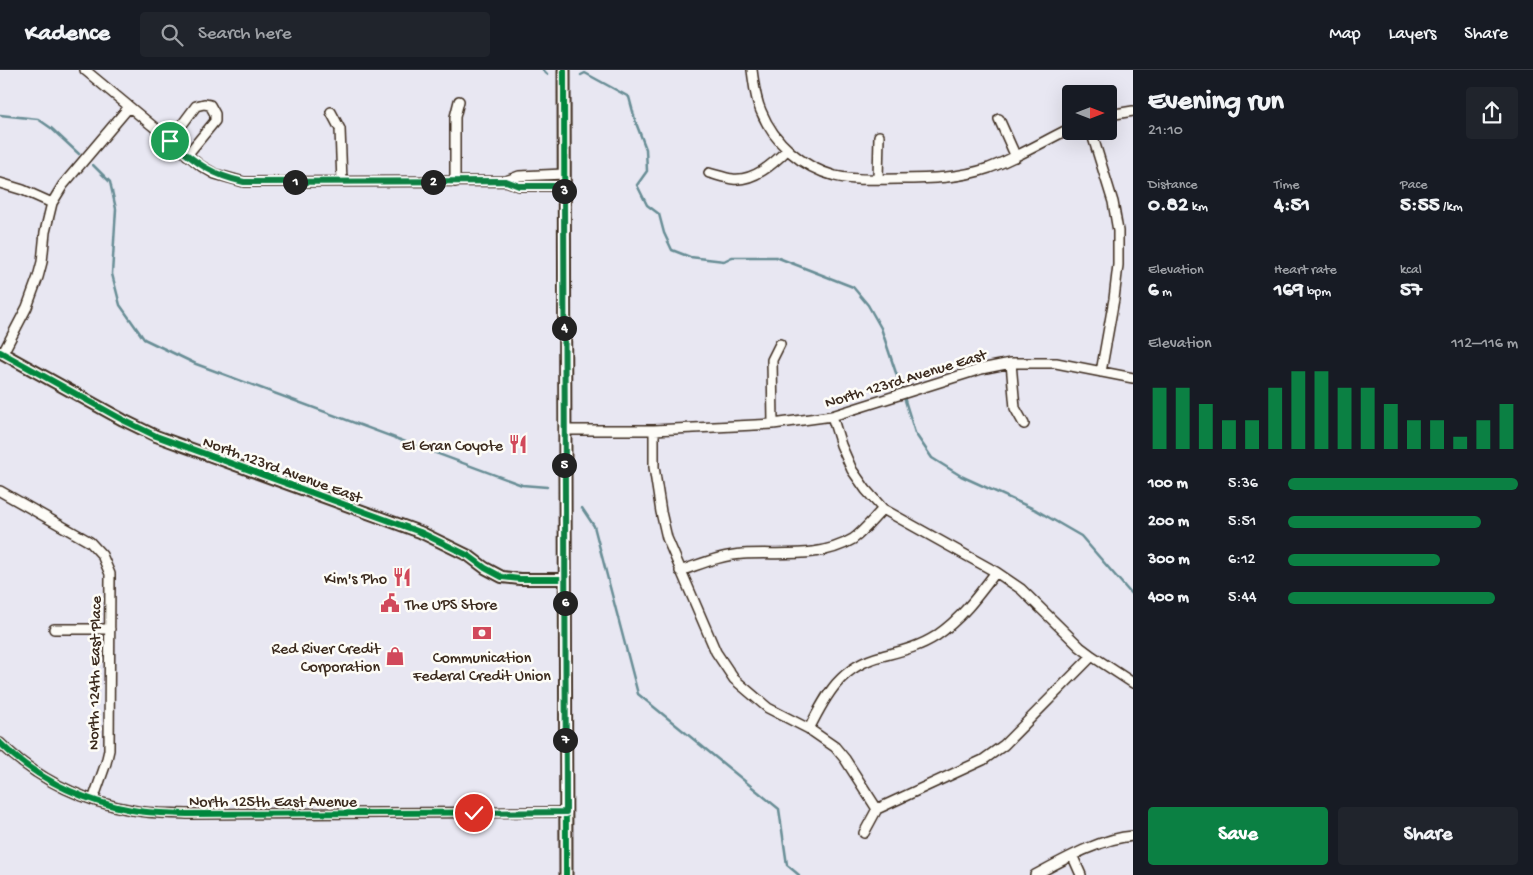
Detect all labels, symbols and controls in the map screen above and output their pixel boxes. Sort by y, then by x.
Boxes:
search box [140,12,490,57]
text: Kadence [25,20,110,49]
icon: search [158,21,186,49]
text: Search here [198,23,292,46]
text: Map [1329,24,1361,45]
text: Layers [1389,24,1436,45]
text: Share [1464,24,1508,45]
north arrow [1062,85,1118,140]
map controls [1062,85,1117,140]
text: Evening run [1148,86,1284,119]
button: share [1466,87,1518,139]
pin [149,120,191,162]
text: 21:10 [1148,122,1183,141]
icon: arrive [156,127,184,155]
pin: 1 [282,170,308,194]
pin: 2 [420,170,446,194]
text: 1 [293,174,298,191]
text: 2 [430,174,437,191]
text: Distance [1148,177,1197,194]
text: Time [1274,177,1300,194]
text: Pace [1400,177,1427,194]
pin: 3 [552,178,576,204]
text: 3 [561,183,568,200]
text: 0.82 [1148,194,1188,219]
text: 4:51 [1274,194,1310,219]
text: 5:55 [1400,194,1440,219]
text: km [1188,199,1208,216]
text: /km [1440,199,1463,216]
text: Elevation [1148,262,1204,279]
text: Heart rate [1274,262,1337,279]
text: kcal [1400,262,1422,279]
text: 6 [1148,279,1159,304]
text: 169 [1274,279,1304,304]
text: 57 [1400,279,1422,304]
text: m [1159,284,1172,301]
text: bpm [1304,284,1331,301]
pin: 4 [552,316,576,340]
text: 4 [561,320,568,337]
text: Elevation [1148,335,1212,354]
text: 112–116 m [1451,335,1518,354]
street label: North 123rd Avenue East [823,346,991,414]
restaurant icon: El Gran Coyote [507,433,529,455]
street label: North 123rd Avenue East [200,434,365,509]
place label: El Gran Coyote [402,438,504,457]
pin: 5 [552,452,576,478]
text: 5 [561,457,568,474]
text: 100 m [1148,475,1188,494]
text: 5:36 [1228,475,1258,494]
text: 200 m [1148,513,1189,532]
text: 5:51 [1228,513,1256,532]
text: 300 m [1148,551,1190,570]
text: 6:12 [1228,551,1255,570]
restaurant icon: Kim's Pho [391,566,413,588]
place label: Kim's Pho [324,571,387,590]
text: 400 m [1148,589,1189,608]
text: 5:44 [1228,589,1257,608]
pin: 6 [552,590,578,616]
public building icon: The UPS Store [379,592,401,614]
street label: North 124th East Place [86,595,107,750]
text: 6 [562,595,569,612]
place label: The UPS Store [404,597,498,616]
bank icon: Communication Federal Credit Union [471,622,493,644]
place label: Red River Credit Corporation [272,641,381,678]
shop icon: Red River Credit Corporation [384,645,406,667]
place label: Communication Federal Credit Union [412,650,551,687]
pin: 7 [552,728,578,752]
text: 7 [562,732,569,749]
pin [453,792,495,834]
street label: North 125th East Avenue [189,794,358,813]
icon: check [460,799,488,827]
button: Save [1148,807,1328,865]
button: Share [1338,807,1518,865]

